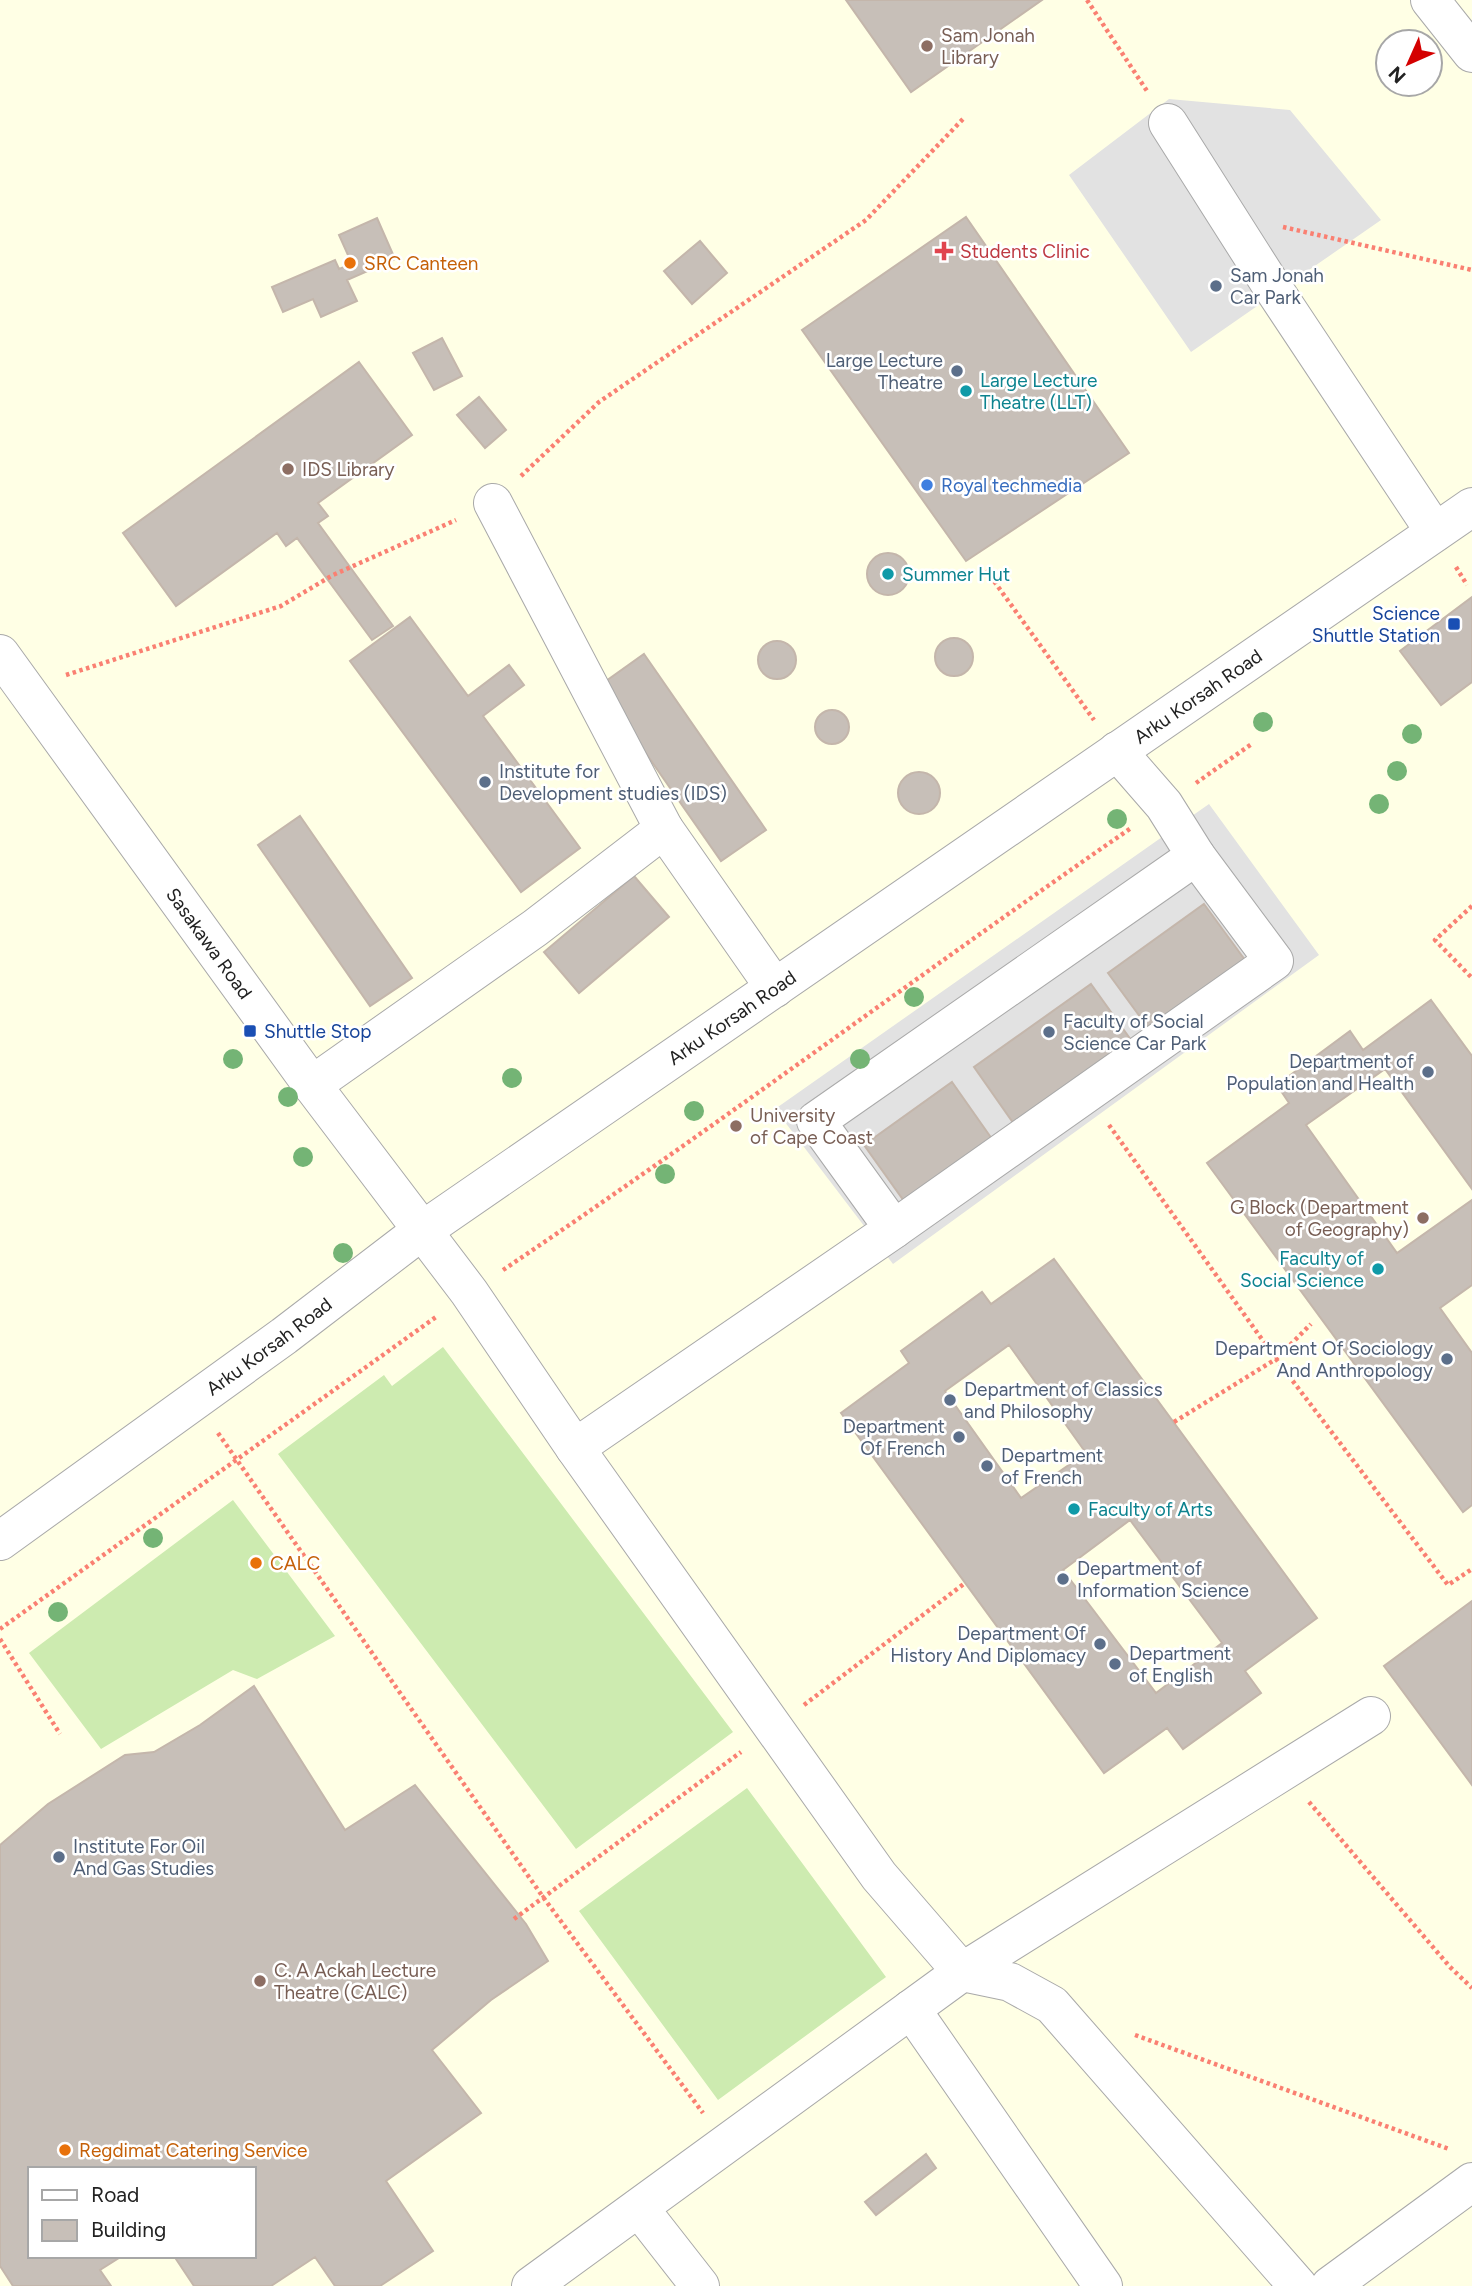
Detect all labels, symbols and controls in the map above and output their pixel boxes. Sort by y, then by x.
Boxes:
place label: Sam Jonah Library [941,24,1035,69]
north arrow [1374,28,1444,98]
marker: Sam Jonah Library [919,38,935,54]
text: N [1384,61,1411,88]
place label: Students Clinic [960,240,1090,263]
marker: Students Clinic [934,241,954,261]
place label: SRC Canteen [364,252,478,275]
marker: SRC Canteen [342,255,358,271]
place label: Sam Jonah Car Park [1230,264,1324,309]
marker: Sam Jonah Car Park [1208,278,1224,294]
place label: Large Lecture Theatre [826,349,943,394]
marker: Large Lecture Theatre [949,363,965,379]
place label: Large Lecture Theatre (LLT) [980,369,1097,414]
marker: Large Lecture Theatre (LLT) [958,383,974,399]
place label: IDS Library [302,458,395,481]
marker: IDS Library [280,461,296,477]
place label: Royal techmedia [941,474,1082,497]
marker: Royal techmedia [919,477,935,493]
place label: Summer Hut [902,563,1010,586]
marker: Summer Hut [880,566,896,582]
place label: Science Shuttle Station [1312,602,1440,647]
marker: Science Shuttle Station [1446,616,1462,632]
street label: Arku Korsah Road [1130,644,1266,749]
place label: Institute for Development studies (IDS) [499,760,727,805]
marker: Institute for Development studies (IDS) [477,774,493,790]
street label: Sasakawa Road [161,884,257,1003]
street label: Arku Korsah Road [664,966,800,1070]
place label: Faculty of Social Science Car Park [1063,1010,1207,1055]
place label: Shuttle Stop [264,1020,372,1043]
marker: Shuttle Stop [242,1023,258,1039]
marker: Faculty of Social Science Car Park [1041,1024,1057,1040]
place label: Department of Population and Health [1226,1050,1414,1095]
marker: Department of Population and Health [1420,1064,1436,1080]
place label: University of Cape Coast [750,1104,873,1149]
marker: University of Cape Coast [728,1118,744,1134]
place label: G Block (Department of Geography) [1230,1196,1409,1241]
marker: G Block (Department of Geography) [1415,1210,1431,1226]
place label: Faculty of Social Science [1240,1247,1364,1292]
marker: Faculty of Social Science [1370,1261,1386,1277]
street label: Arku Korsah Road [202,1293,337,1400]
place label: Department Of Sociology And Anthropology [1215,1337,1433,1382]
marker: Department Of Sociology And Anthropology [1439,1351,1455,1367]
place label: Department of Classics and Philosophy [964,1378,1163,1423]
marker: Department of Classics and Philosophy [942,1392,958,1408]
place label: Department Of French [843,1415,945,1460]
marker: Department Of French [951,1429,967,1445]
place label: Department of French [1001,1444,1103,1489]
marker: Department of French [979,1458,995,1474]
place label: Faculty of Arts [1088,1498,1213,1521]
marker: Faculty of Arts [1066,1501,1082,1517]
place label: CALC [270,1552,320,1575]
marker: CALC [248,1555,264,1571]
place label: Department of Information Science [1077,1557,1249,1602]
marker: Department of Information Science [1055,1571,1071,1587]
place label: Department Of History And Diplomacy [890,1622,1086,1667]
marker: Department Of History And Diplomacy [1092,1636,1108,1652]
place label: Department of English [1129,1642,1231,1687]
marker: Department of English [1107,1656,1123,1672]
place label: Institute For Oil And Gas Studies [73,1835,214,1880]
marker: Institute For Oil And Gas Studies [51,1849,67,1865]
place label: C. A Ackah Lecture Theatre (CALC) [274,1959,436,2004]
marker: C. A Ackah Lecture Theatre (CALC) [252,1973,268,1989]
place label: Regdimat Catering Service [79,2139,307,2162]
marker: Regdimat Catering Service [57,2142,73,2158]
legend [28,2167,256,2258]
text: Road [91,2182,139,2207]
text: Building [91,2217,166,2242]

